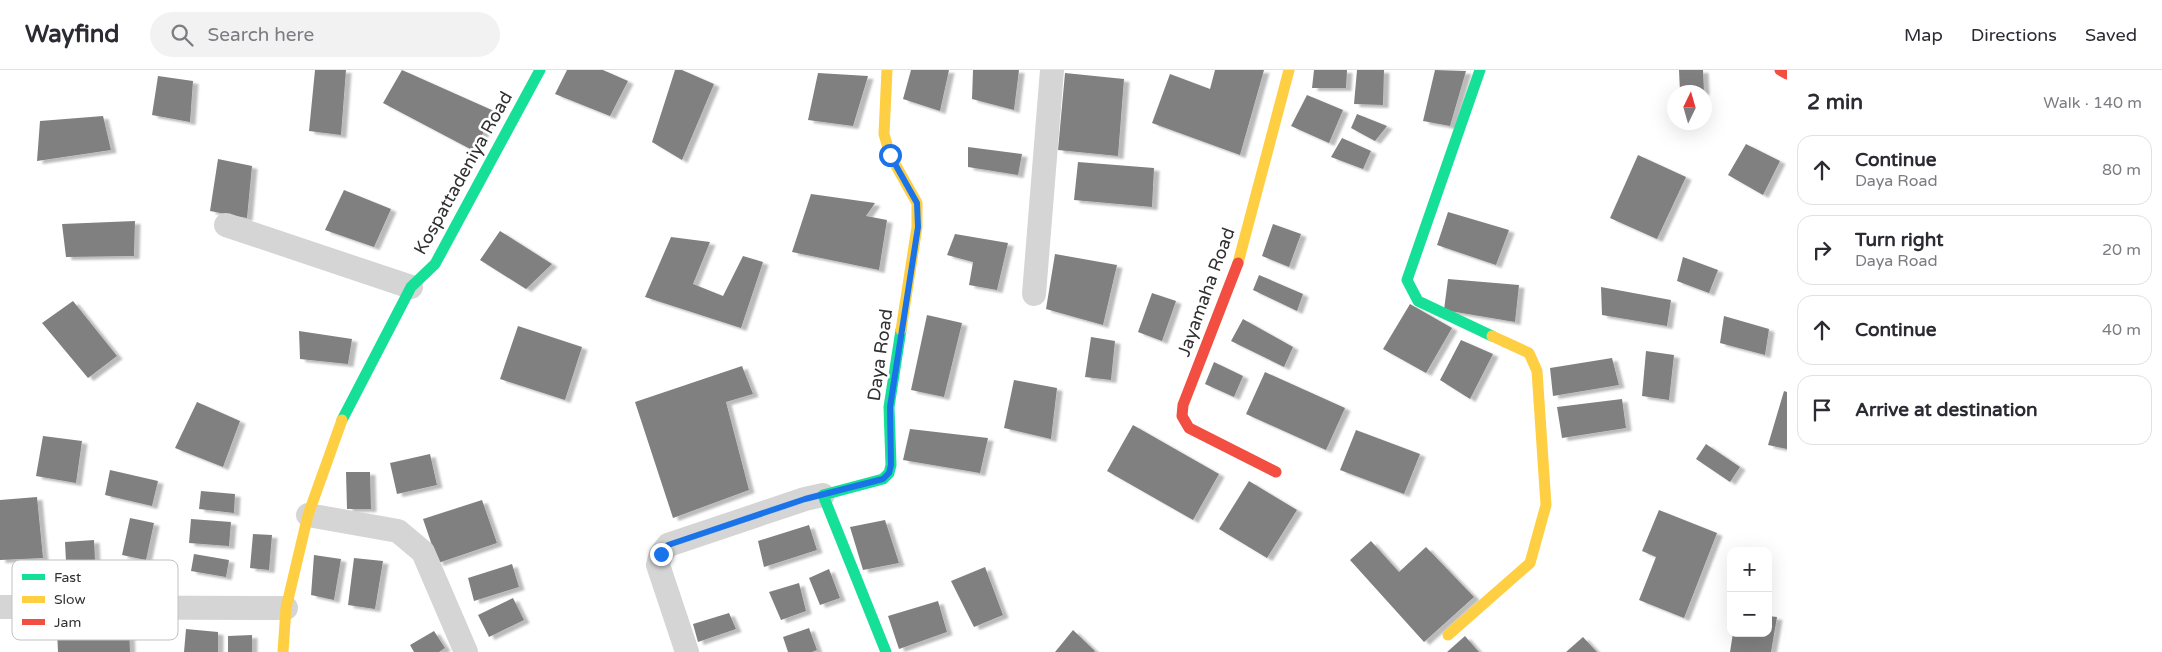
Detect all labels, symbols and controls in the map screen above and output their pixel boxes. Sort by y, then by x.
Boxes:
search box [150,12,500,57]
text: Wayfind [25,20,120,49]
icon: search [168,21,196,49]
text: Search here [208,24,314,46]
text: Map [1904,24,1943,46]
text: Directions [1971,24,2057,46]
text: Saved [2085,24,2137,46]
north arrow [1667,85,1712,130]
street label: Kospattadeniya Road [409,87,517,259]
text: 2 min [1807,90,1863,115]
text: Walk · 140 m [2043,93,2142,113]
route start [879,144,902,167]
text: Continue [1855,149,1937,171]
icon: ahead [1808,156,1836,184]
text: 80 m [2102,160,2141,180]
text: Daya Road [1855,171,1938,191]
street label: Jayamaha Road [1172,225,1240,359]
text: Turn right [1855,229,1943,251]
icon: right [1808,236,1836,264]
text: 20 m [2102,240,2141,260]
text: Daya Road [1855,251,1938,271]
street label: Daya Road [863,307,897,403]
icon: ahead [1808,316,1836,344]
text: Continue [1855,319,1937,341]
text: 40 m [2102,320,2141,340]
icon: arrive [1808,396,1836,424]
text: Arrive at destination [1855,399,2038,421]
route end [650,543,673,566]
map controls [1727,547,1772,637]
button: + [1727,547,1772,592]
legend [12,560,178,640]
text: Fast [54,569,82,586]
text: Slow [54,591,86,608]
button: − [1727,592,1772,637]
text: Jam [54,614,81,631]

